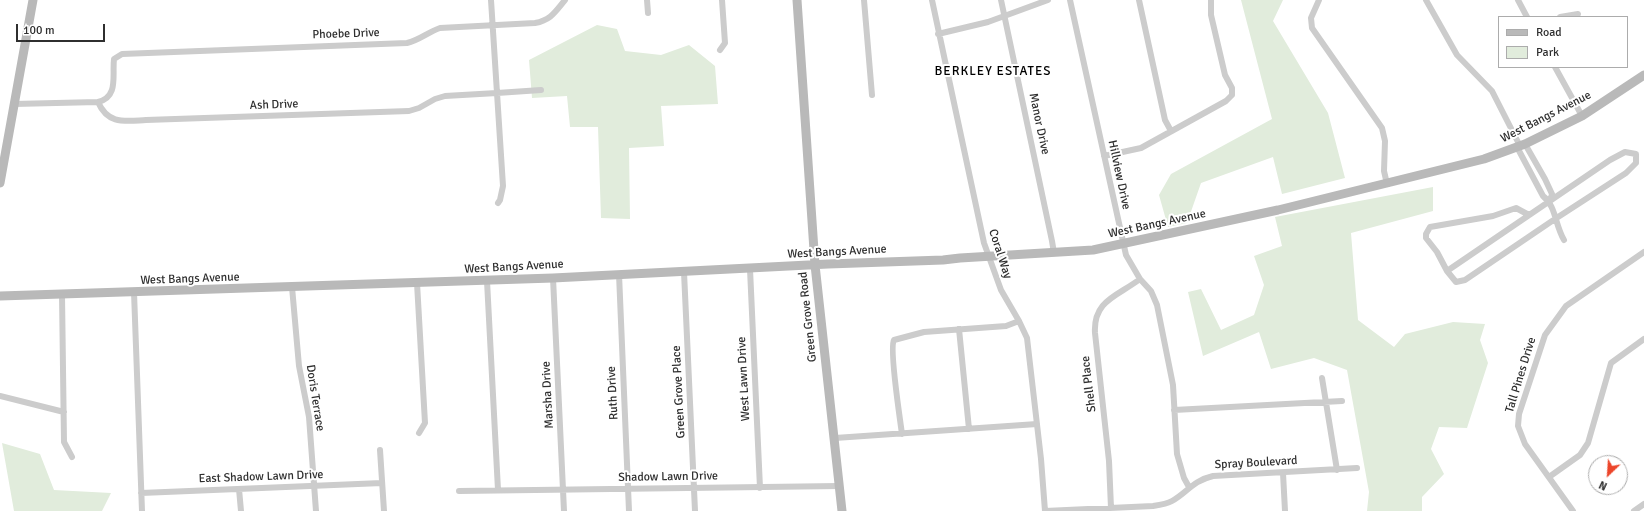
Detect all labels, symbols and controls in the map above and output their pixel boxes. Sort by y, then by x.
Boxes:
scale bar [18,16,107,42]
legend [1498,16,1628,68]
text: 100 m [23,23,55,38]
text: Road [1536,25,1562,40]
street label: Phoebe Drive [312,26,380,42]
text: Park [1536,45,1559,60]
district label: BERKLEY ESTATES [934,64,1052,80]
street label: West Bangs Avenue [1498,88,1594,146]
street label: Manor Drive [1025,92,1053,156]
street label: Ash Drive [249,97,299,113]
street label: Hillview Drive [1105,139,1133,211]
street label: West Bangs Avenue [1107,207,1207,241]
street label: Coral Way [985,227,1015,281]
street label: West Bangs Avenue [787,242,887,262]
street label: West Bangs Avenue [464,257,564,277]
street label: West Bangs Avenue [140,270,240,288]
street label: Green Grove Road [796,271,820,363]
street label: West Lawn Drive [735,336,753,422]
street label: Tall Pines Drive [1503,336,1539,414]
street label: Green Grove Place [669,345,689,439]
street label: Shell Place [1078,355,1100,413]
street label: Marsha Drive [539,361,557,429]
street label: Doris Terrace [303,364,327,432]
street label: Ruth Drive [604,366,622,420]
street label: Spray Boulevard [1214,454,1298,472]
north arrow [1588,455,1628,495]
street label: East Shadow Lawn Drive [198,468,324,486]
street label: Shadow Lawn Drive [618,469,718,485]
text: N [1597,478,1609,493]

